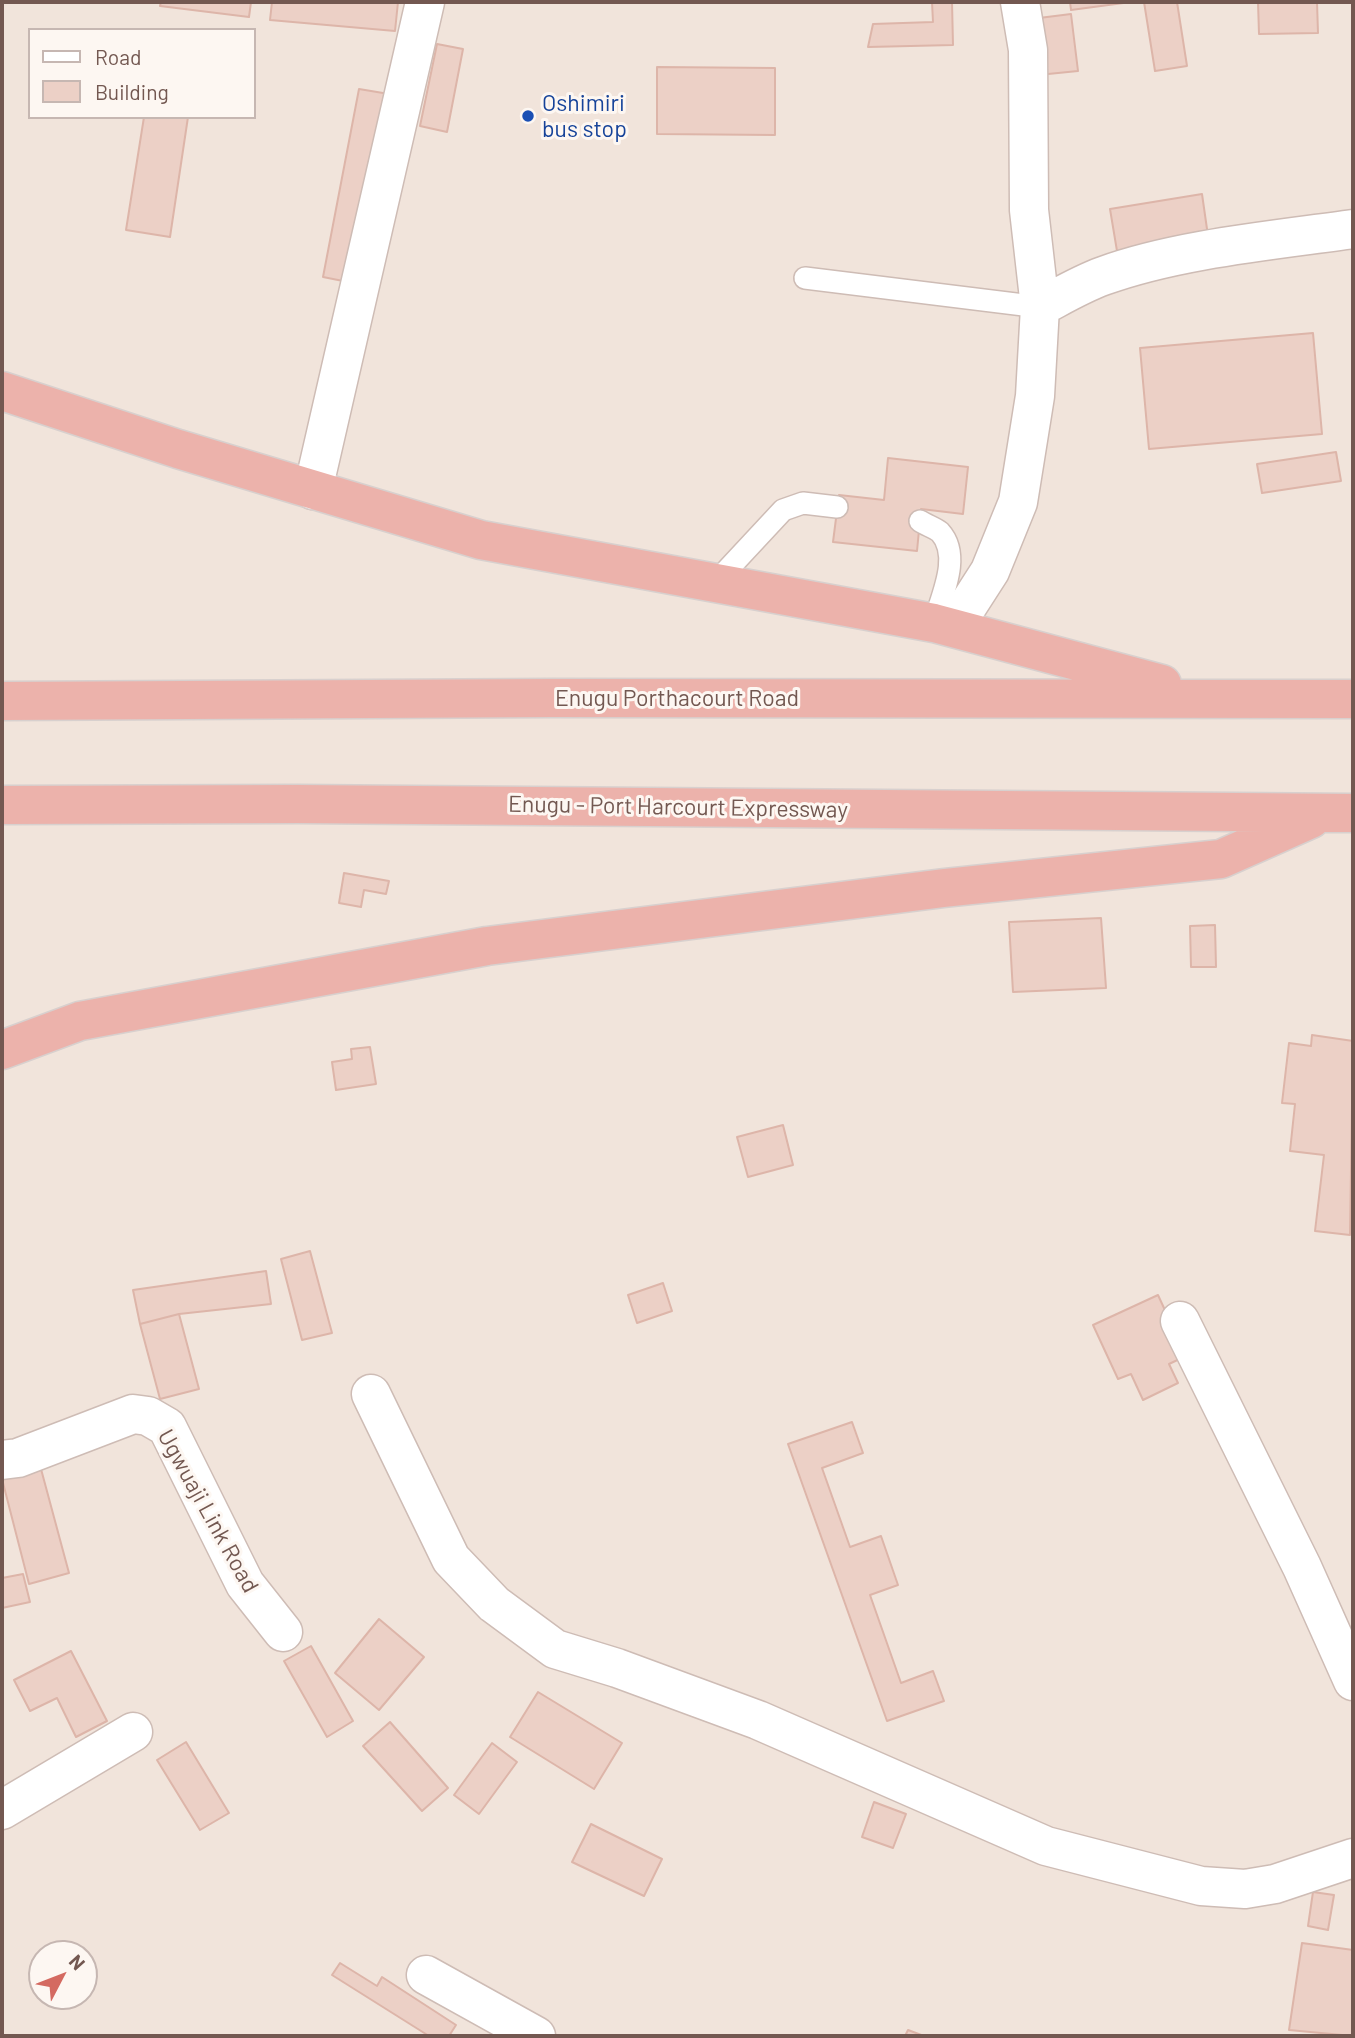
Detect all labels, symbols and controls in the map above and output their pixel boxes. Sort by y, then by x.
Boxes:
legend [28,28,256,119]
text: Road [95,44,141,69]
text: Building [95,79,169,104]
place label: Oshimiri bus stop [542,89,627,143]
marker: Oshimiri bus stop [520,108,536,124]
street label: Enugu Porthacourt Road [555,684,799,712]
street label: Enugu - Port Harcourt Expressway [508,790,848,824]
street label: Ugwuaji Link Road [152,1425,264,1597]
north arrow [28,1940,98,2010]
text: N [65,1950,90,1974]

